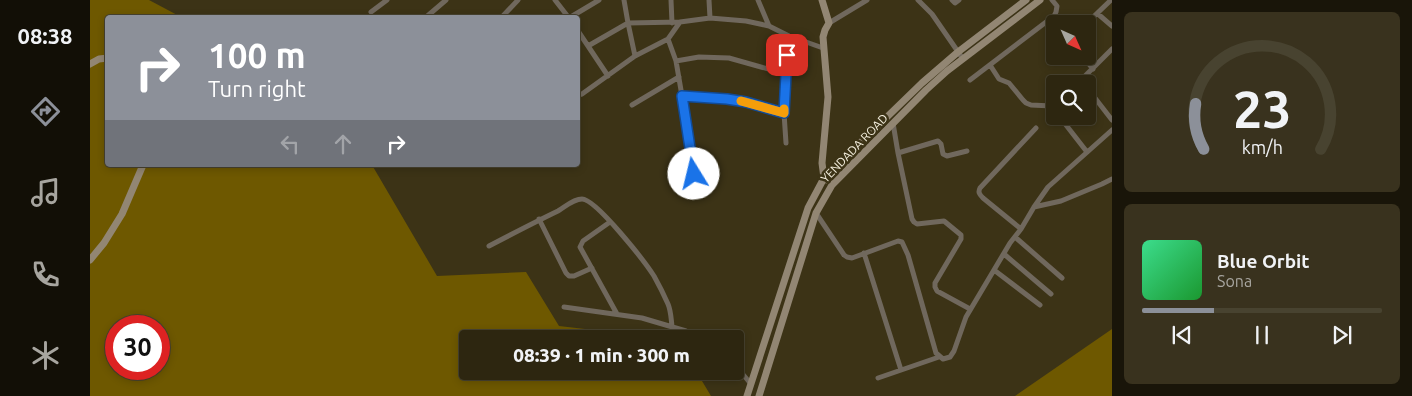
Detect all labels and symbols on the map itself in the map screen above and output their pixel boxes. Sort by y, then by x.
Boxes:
north arrow [1046,15,1096,65]
pin [766,34,808,76]
street label: YENDADA ROAD [818,111,890,185]
position arrow [667,147,719,199]
speed limit sign: 30 [105,315,170,380]

